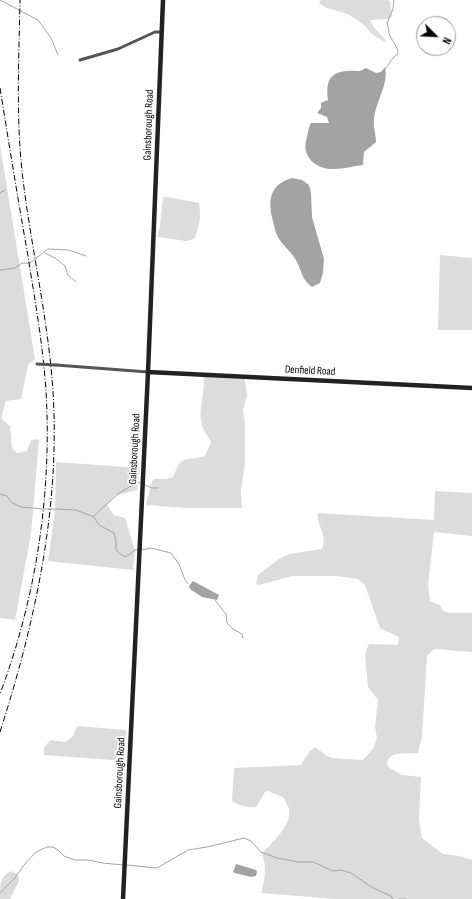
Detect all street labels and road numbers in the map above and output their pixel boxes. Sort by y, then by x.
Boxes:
street label: Gainsborough Road [141,89,157,161]
street label: Denfield Road [284,363,336,379]
street label: Gainsborough Road [127,413,143,485]
street label: Gainsborough Road [112,737,128,809]

